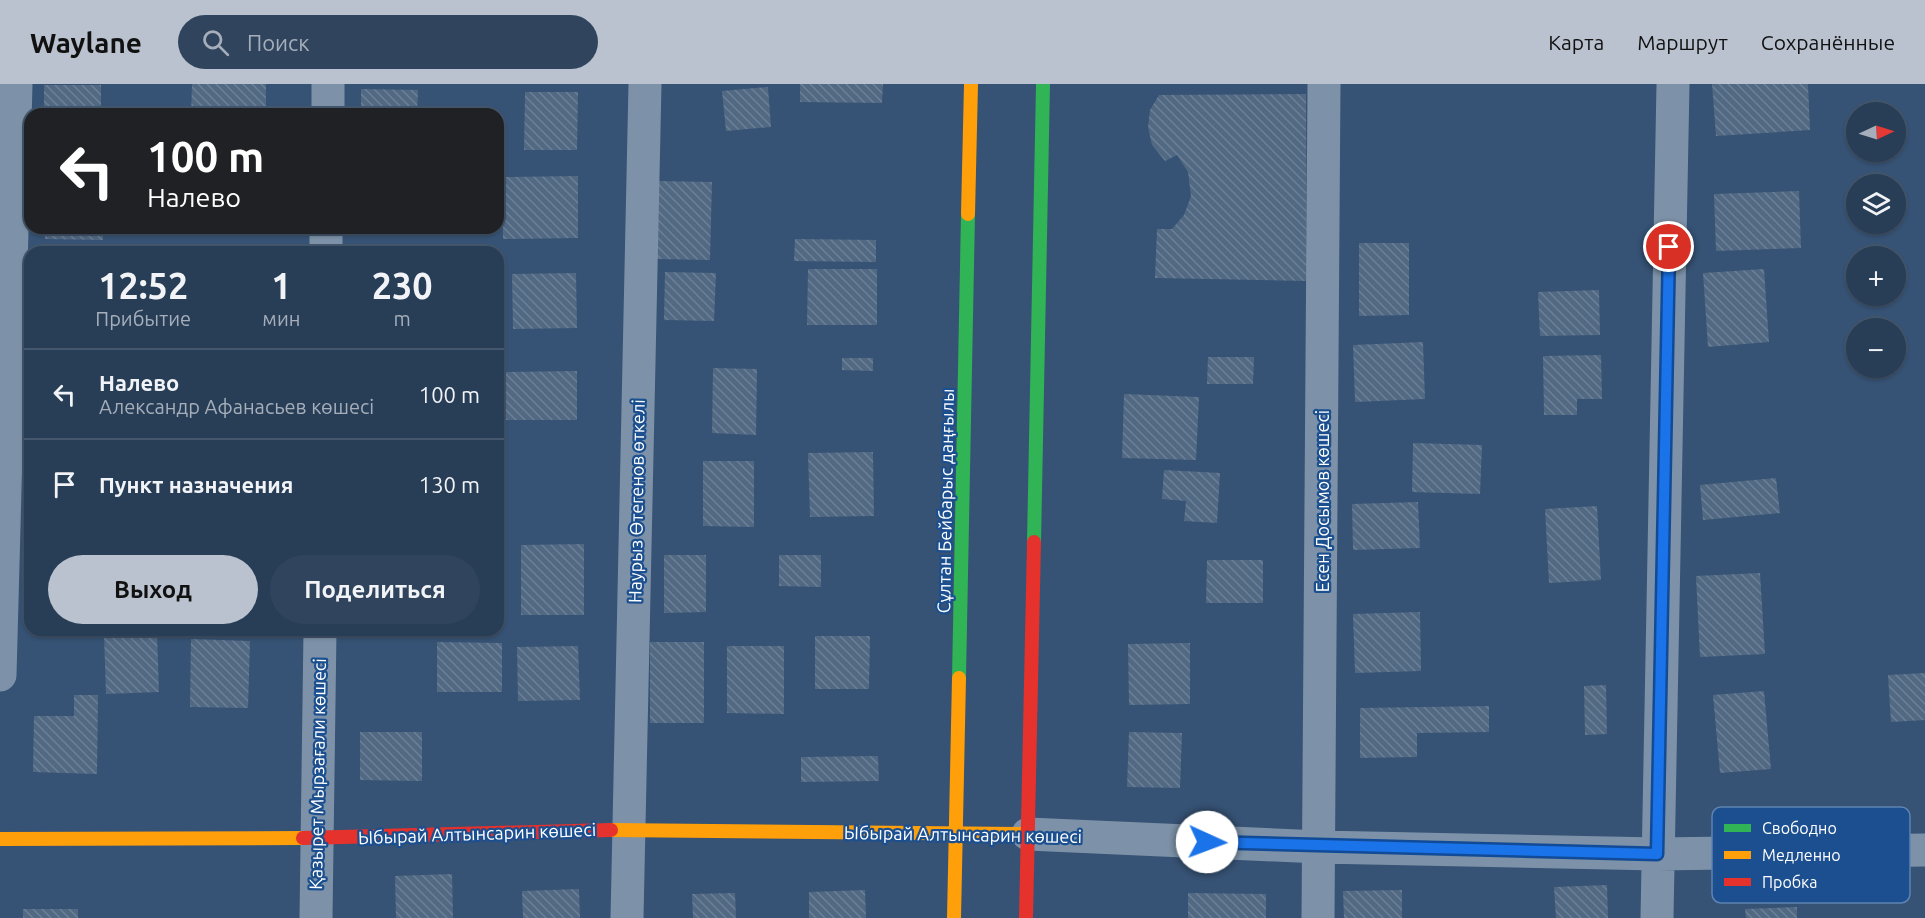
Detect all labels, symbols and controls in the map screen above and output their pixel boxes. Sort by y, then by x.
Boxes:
search box [178,15,598,69]
icon: search [199,26,232,59]
text: Waylane [30,27,142,58]
text: Поиск [247,30,310,55]
text: Карта [1548,30,1604,54]
text: Маршрут [1637,30,1728,54]
text: Сохранённые [1761,30,1895,54]
north arrow [1846,102,1906,162]
map controls [1846,102,1906,378]
icon: left [48,132,126,210]
text: 100 m [147,133,264,180]
button: layers [1846,174,1906,234]
text: Налево [147,182,241,212]
pin [1643,221,1694,272]
icon: arrive [1652,230,1685,263]
button: + [1846,246,1906,306]
text: 12:52 [98,265,188,306]
text: 1 [271,265,292,306]
text: 230 [372,265,433,306]
text: Прибытие [95,307,191,330]
text: мин [262,307,300,330]
text: m [394,307,411,330]
button: − [1846,318,1906,378]
text: Налево [99,370,179,395]
icon: left [48,378,81,411]
text: 100 m [419,382,480,407]
street label: Сұлтан Бейбарыс даңғылы [933,388,957,614]
text: Александр Афанасьев көшесі [99,395,374,418]
street label: Наурыз Өтегенов өткелі [624,399,648,603]
street label: Есен Досымов көшесі [1312,410,1332,592]
icon: arrive [48,468,81,501]
text: Пункт назначения [99,472,293,497]
text: 130 m [419,472,480,497]
button: Выход [48,555,258,624]
button: Поделиться [270,555,480,624]
street label: Қазырет Мырзағали көшесі [305,658,329,890]
legend [1712,807,1910,903]
position arrow [1175,810,1239,874]
street label: Ыбырай Алтынсарин көшесі [358,819,596,847]
text: Свободно [1762,819,1837,837]
street label: Ыбырай Алтынсарин көшесі [844,822,1082,846]
text: Медленно [1762,846,1841,864]
text: Пробка [1762,873,1818,891]

